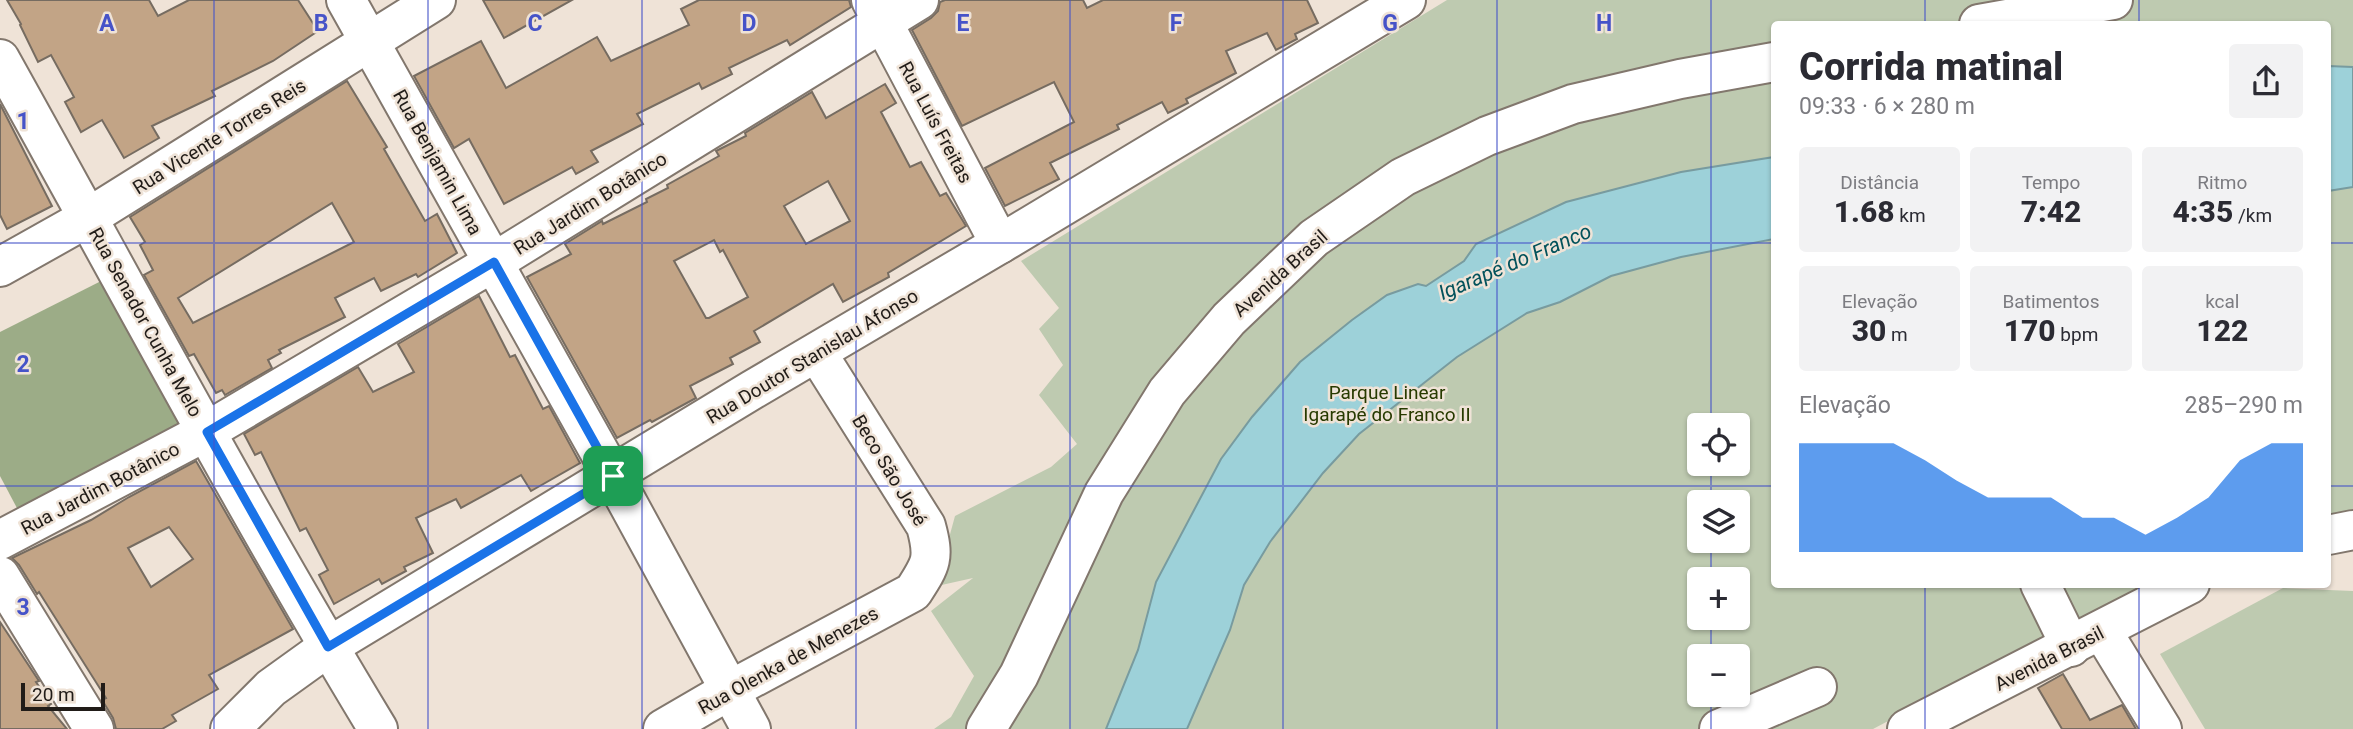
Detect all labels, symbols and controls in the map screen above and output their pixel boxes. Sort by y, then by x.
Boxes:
text: A [99,10,115,37]
text: B [314,10,328,37]
text: C [527,10,543,37]
text: D [742,10,756,37]
text: E [957,10,970,37]
text: F [1170,10,1183,37]
text: G [1382,10,1398,37]
text: H [1596,10,1612,37]
button: share [2229,44,2303,118]
text: Corrida matinal [1799,45,2063,89]
street label: Rua Luís Freitas [894,58,977,187]
street label: Rua Vicente Torres Reis [128,74,310,199]
street label: Rua Benjamin Lima [388,85,487,239]
text: 09:33 · 6 × 280 m [1799,93,1975,120]
text: 1 [16,108,30,135]
street label: Rua Jardim Botânico [509,147,671,260]
text: Distância [1840,171,1919,194]
text: Tempo [2022,171,2080,194]
text: Ritmo [2197,171,2247,194]
text: 1.68 [1834,194,1895,229]
text: 7:42 [2021,194,2081,229]
text: 4:35 [2173,194,2233,229]
text: km [1895,204,1926,227]
text: /km [2233,204,2272,227]
water label: Igarapé do Franco [1435,219,1595,305]
street label: Rua Senador Cunha Melo [84,223,207,421]
street label: Avenida Brasil [1228,225,1332,322]
street label: Rua Doutor Stanislau Afonso [702,284,922,429]
text: Elevação [1842,290,1918,313]
text: Batimentos [2003,290,2099,313]
text: kcal [2205,290,2240,313]
text: 30 [1852,313,1886,348]
text: 170 [2004,313,2056,348]
text: 122 [2196,313,2248,348]
text: m [1886,323,1908,346]
text: bpm [2056,323,2098,346]
text: 2 [16,351,30,378]
park label: Parque Linear Igarapé do Franco II [1303,381,1471,426]
text: Elevação [1799,392,1891,419]
text: 285–290 m [2184,392,2303,419]
street label: Beco São José [847,410,932,530]
map controls [1687,413,1750,707]
button: locate [1687,413,1750,476]
street label: Rua Jardim Botânico [17,437,183,540]
pin [583,446,643,506]
icon: arrive [594,457,632,495]
button: layers [1687,490,1750,553]
button: + [1687,567,1750,630]
text: 3 [16,594,30,621]
street label: Rua Olenka de Menezes [694,601,882,719]
street label: Avenida Brasil [1991,621,2108,696]
button: − [1687,644,1750,707]
scale bar [21,680,105,712]
text: 20 m [32,683,75,706]

